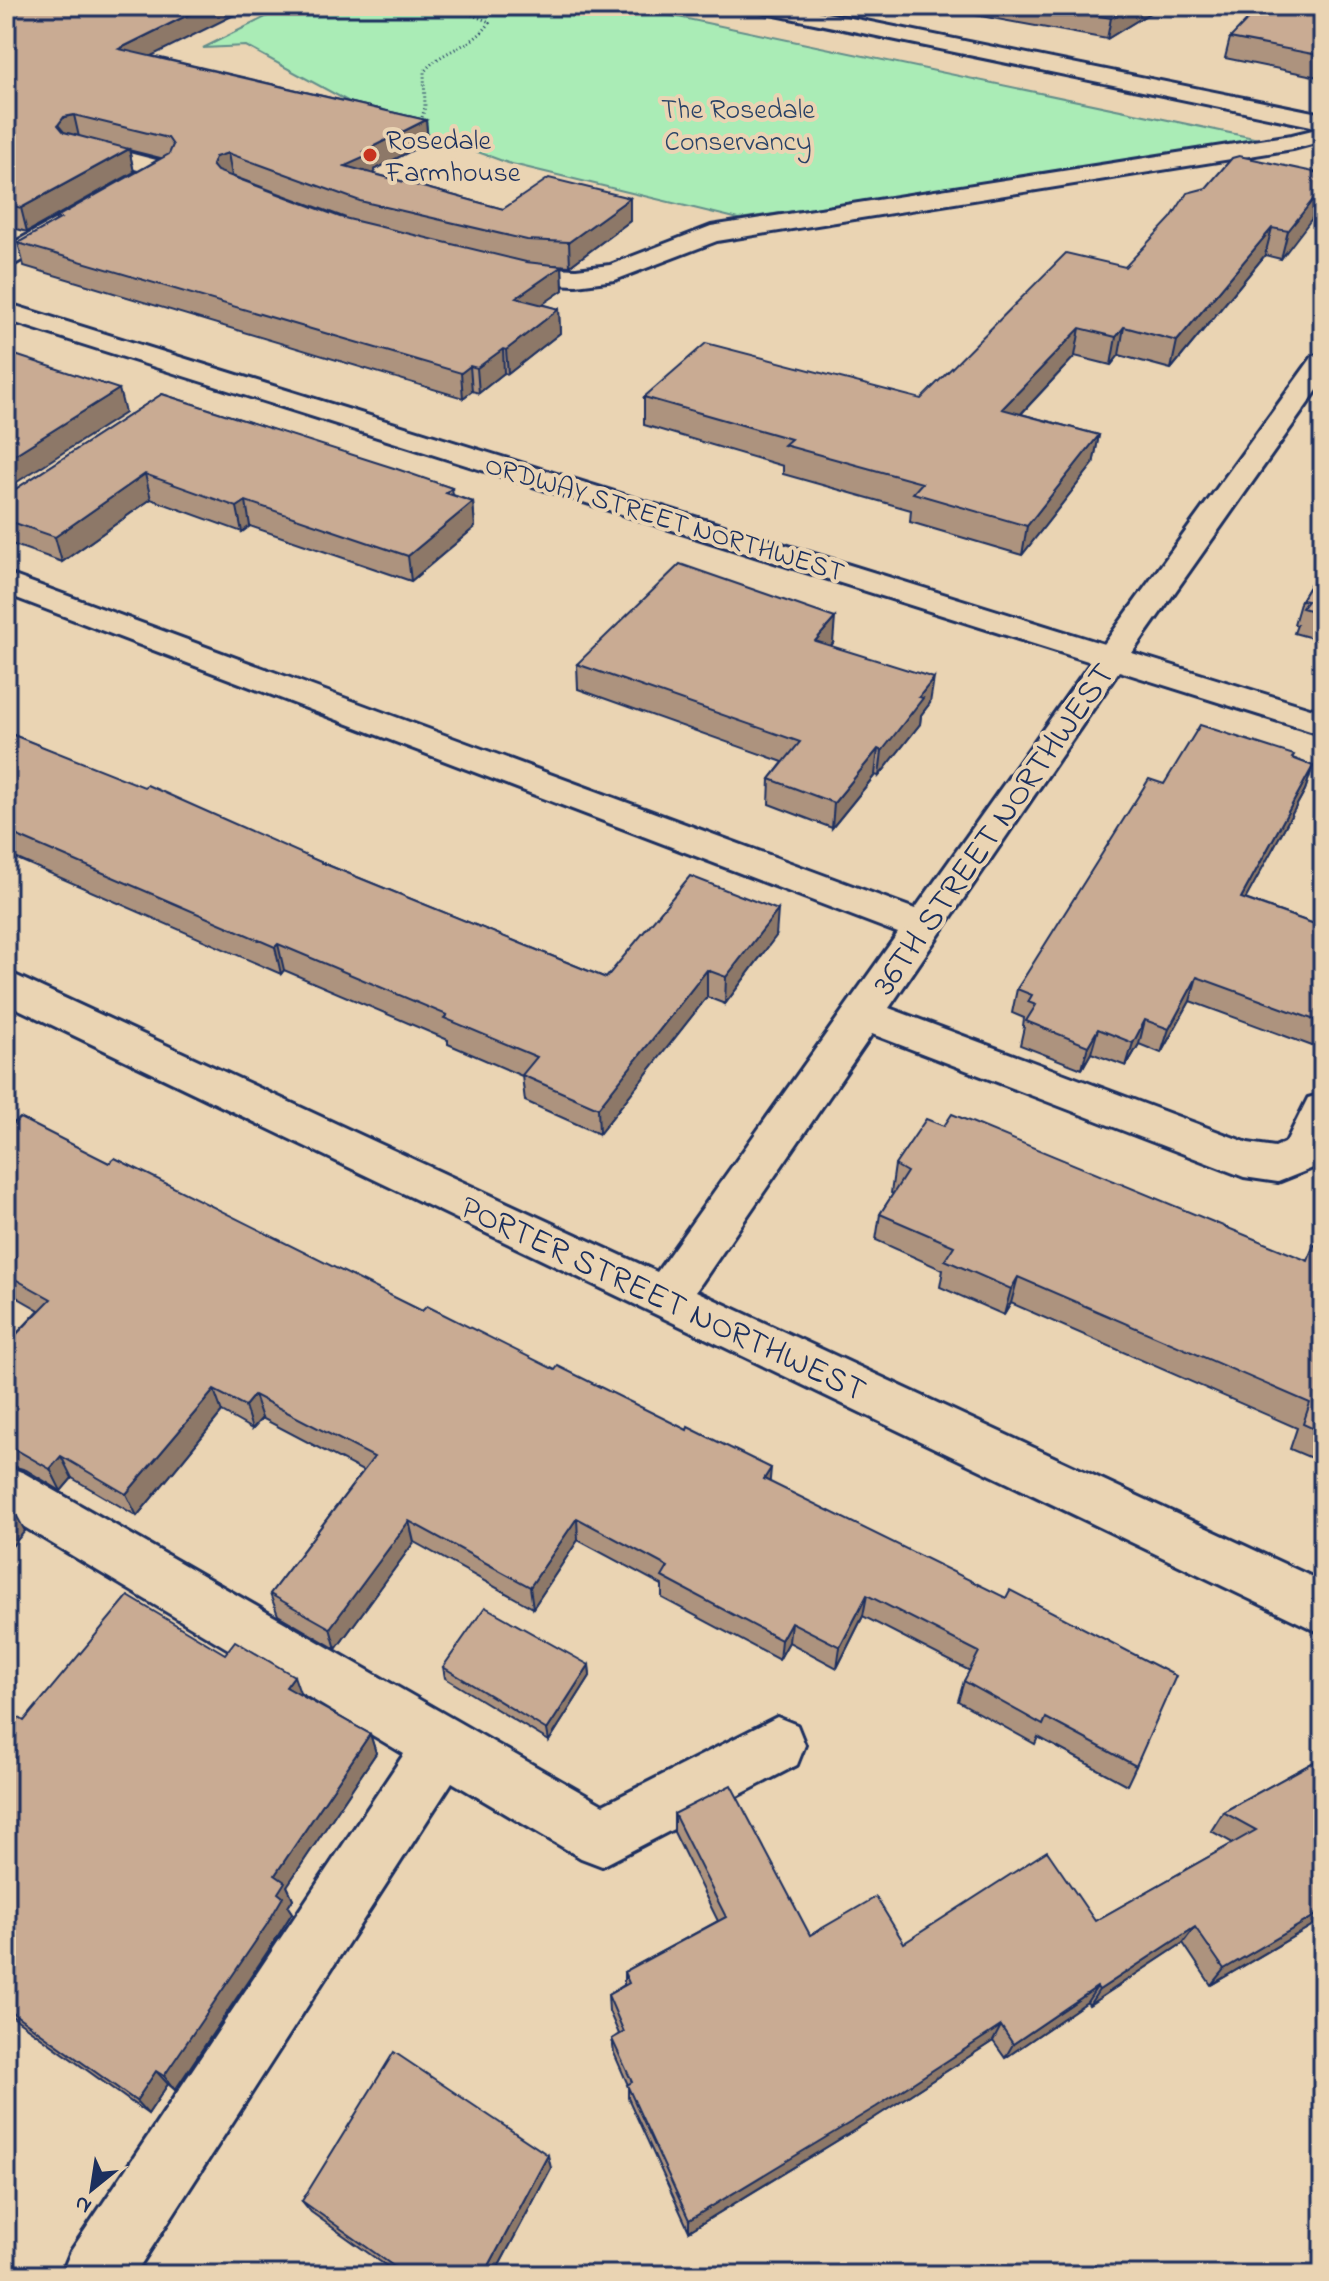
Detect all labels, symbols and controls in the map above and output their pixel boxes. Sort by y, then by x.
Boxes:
park label: The Rosedale Conservancy [661,91,815,164]
place label: Rosedale Farmhouse [385,122,521,195]
marker: Rosedale Farmhouse [361,146,379,164]
street label: ORDWAY STREET NORTHWEST [479,446,849,595]
street label: 36TH STREET NORTHWEST [861,654,1129,1007]
street label: PORTER STREET NORTHWEST [451,1184,874,1417]
north arrow [52,2149,132,2229]
text: N [69,2186,98,2221]

